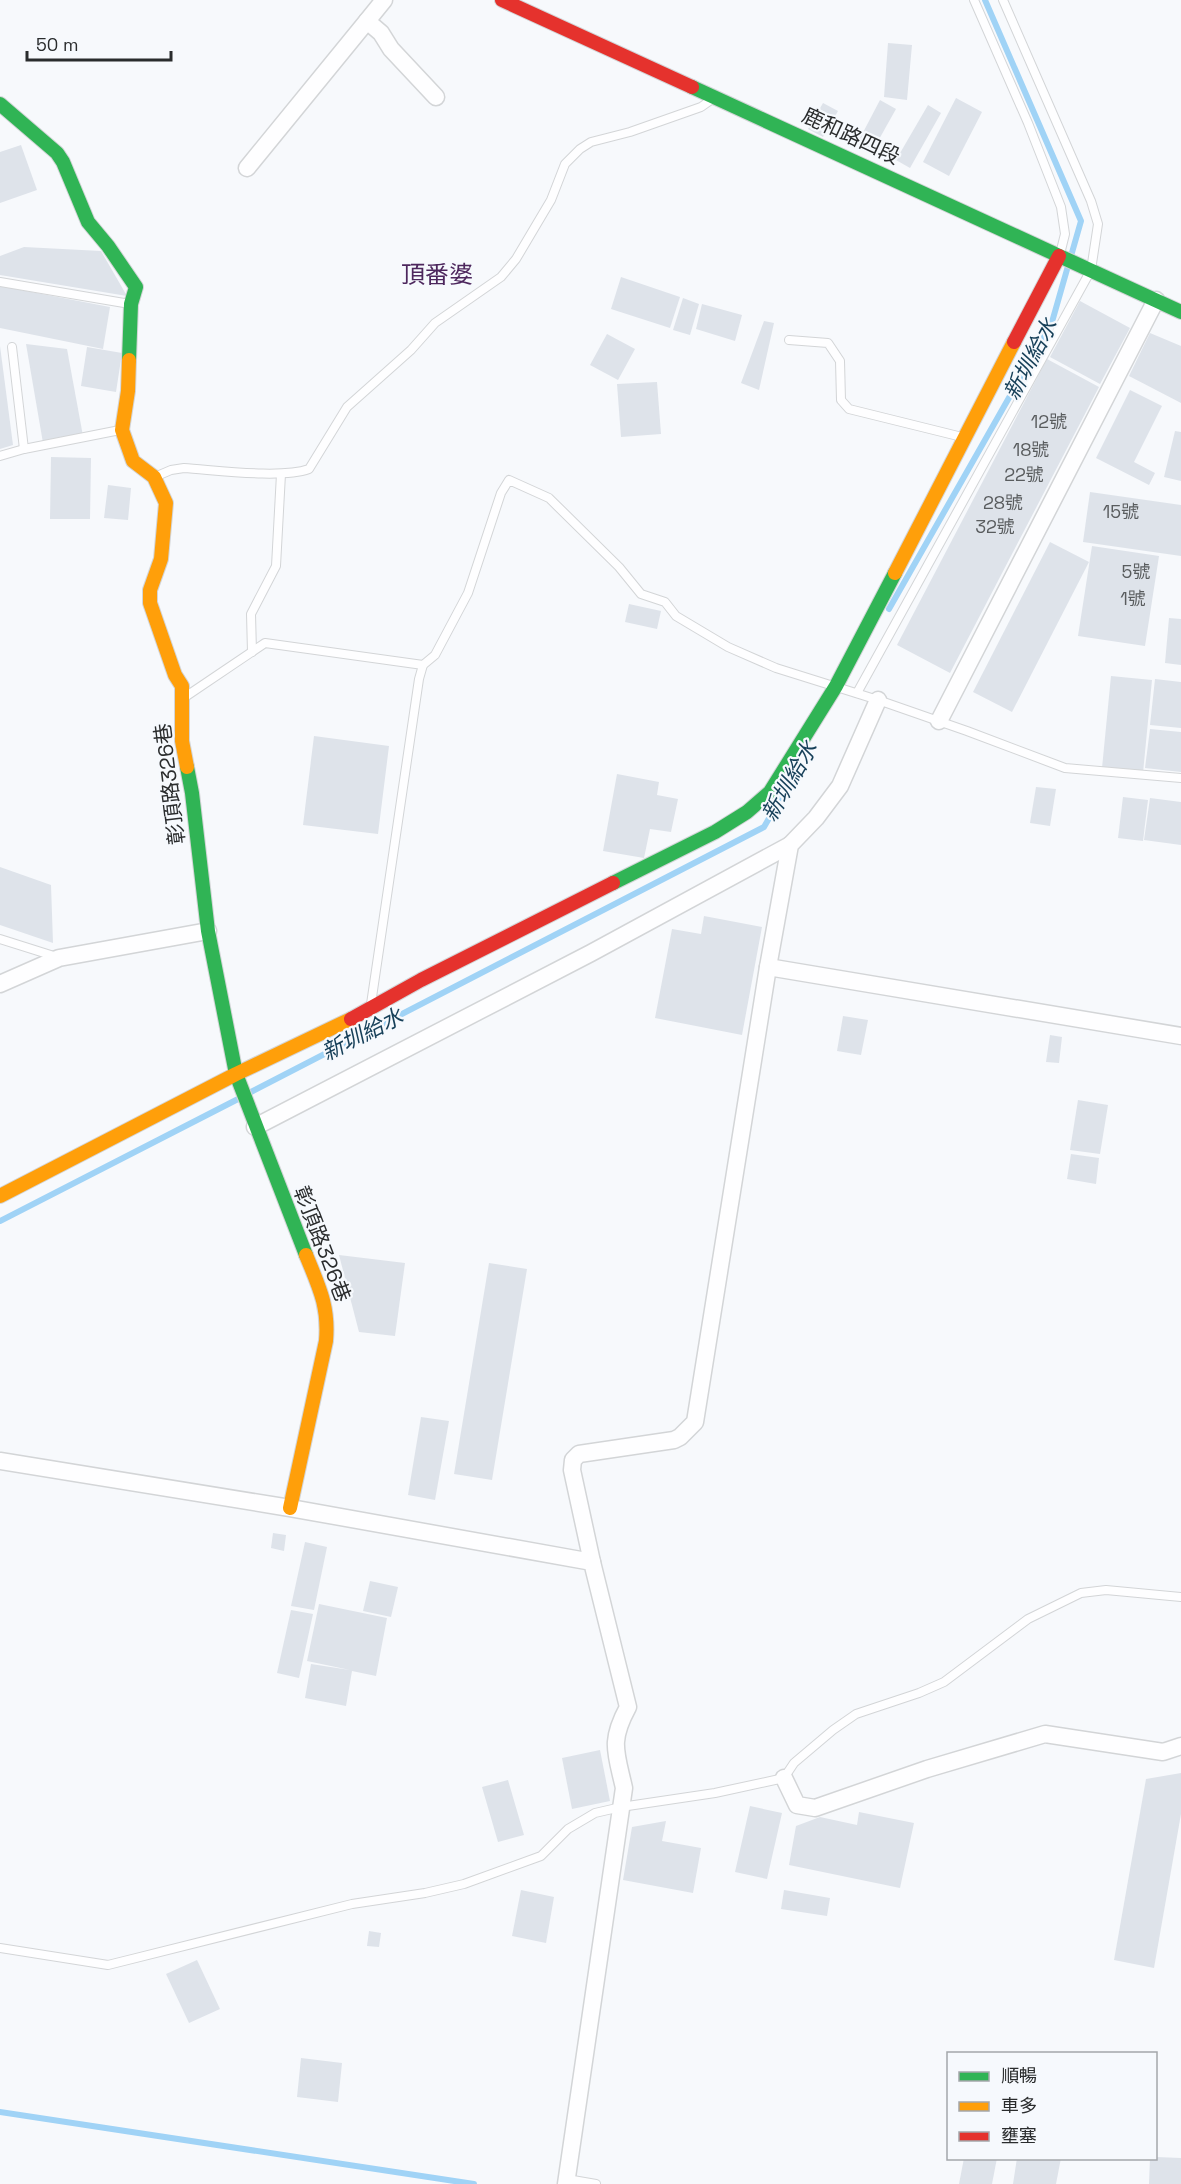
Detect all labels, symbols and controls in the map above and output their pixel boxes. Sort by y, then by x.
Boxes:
scale bar [27,24,171,62]
text: 50 m [36,33,78,56]
street label: 鹿和路四段 [798,101,904,170]
district label: 頂番婆 [401,259,473,290]
water label: 新圳給水 [997,313,1063,404]
house number: 12號 [1031,410,1067,433]
house number: 18號 [1013,438,1049,461]
house number: 22號 [1004,463,1044,486]
house number: 28號 [983,491,1023,514]
house number: 15號 [1103,500,1139,523]
house number: 32號 [975,515,1015,538]
house number: 5號 [1122,560,1150,583]
house number: 1號 [1120,587,1146,610]
street label: 彰頂路326巷 [149,722,190,846]
water label: 新圳給水 [755,735,824,826]
water label: 新圳給水 [316,1001,408,1066]
street label: 彰頂路326巷 [288,1182,357,1306]
legend [947,2052,1157,2160]
text: 順暢 [1001,2064,1037,2087]
text: 車多 [1001,2094,1037,2117]
text: 壅塞 [1001,2124,1037,2147]

